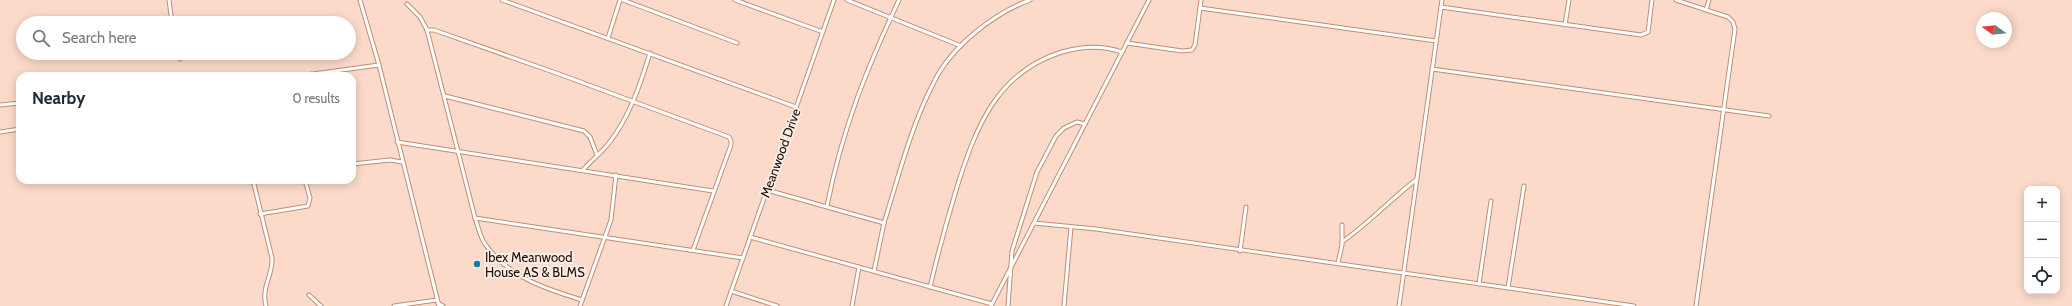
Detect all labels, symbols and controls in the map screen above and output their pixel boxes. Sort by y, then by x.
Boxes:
north arrow [1976,12,2012,48]
search box [16,16,356,60]
icon: search [30,27,52,49]
text: Search here [62,29,137,47]
text: Nearby [32,88,85,108]
text: 0 results [292,90,340,106]
street label: Meanwood Drive [757,106,804,200]
map controls [2024,186,2060,294]
button: + [2024,186,2060,222]
button: − [2024,222,2060,258]
place label: Ibex Meanwood House AS & BLMS [485,249,585,280]
button: locate [2024,258,2060,294]
marker: Ibex Meanwood House AS & BLMS [472,259,482,269]

